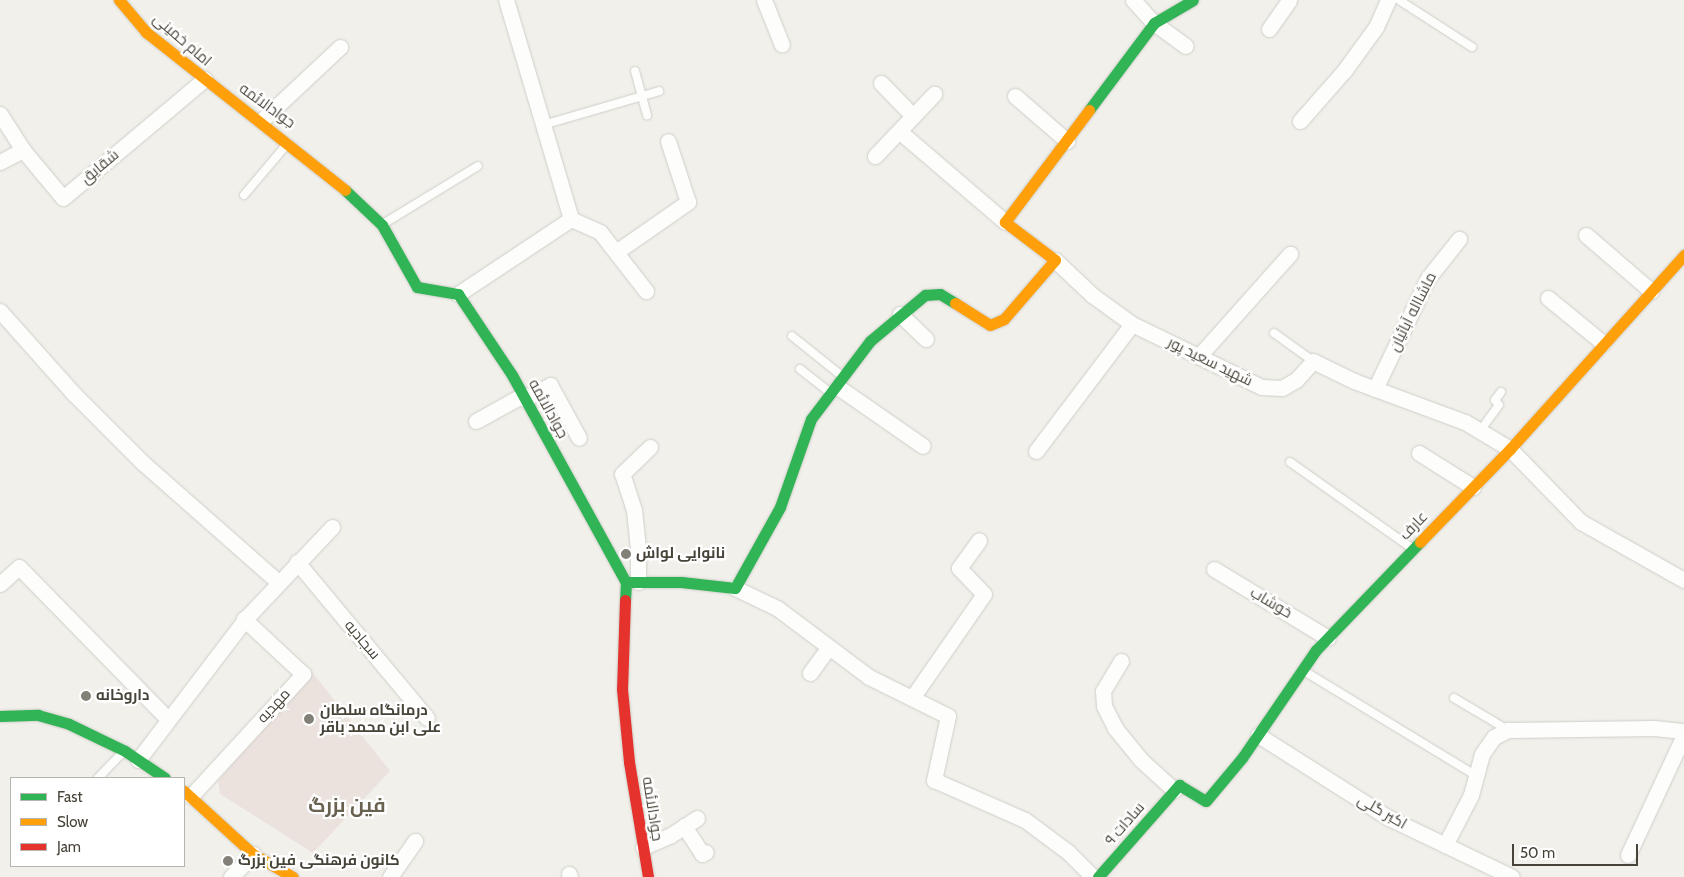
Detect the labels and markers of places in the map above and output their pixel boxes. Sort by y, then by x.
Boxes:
place label: نانوایی لواش [636,545,725,563]
marker: نانوایی لواش [620,548,632,560]
place label: داروخانه [96,687,149,705]
marker: داروخانه [80,690,92,702]
place label: درمانگاه سلطان علی ابن محمد باقر [320,701,441,736]
marker: درمانگاه سلطان علی ابن محمد باقر [302,712,316,726]
place label: کانون فرهنگی فین بزرگ [238,852,400,870]
marker: کانون فرهنگی فین بزرگ [222,855,234,867]

